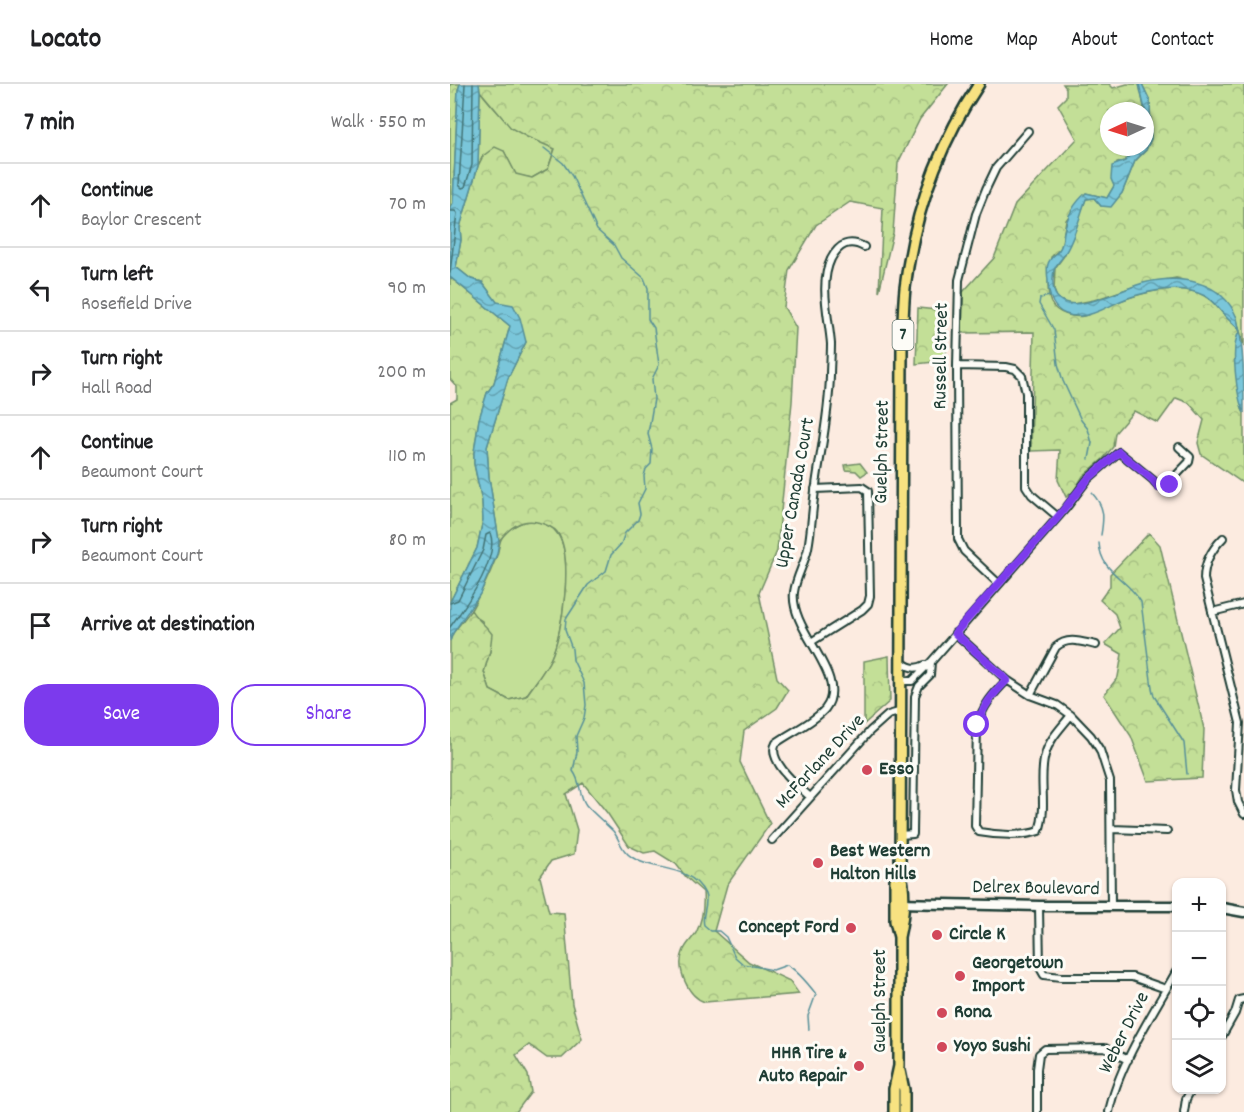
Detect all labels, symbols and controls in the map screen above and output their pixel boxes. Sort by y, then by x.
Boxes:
text: Locato [30,21,101,61]
text: Home [929,26,973,56]
text: Map [1006,26,1038,56]
text: About [1071,26,1118,56]
text: Contact [1151,26,1214,56]
north arrow [1100,102,1154,156]
text: 7 min [24,105,75,142]
text: Walk · 550 m [331,109,426,137]
text: Continue [81,176,153,207]
icon: ahead [24,189,57,222]
text: 70 m [389,191,426,219]
text: Baylor Crescent [81,207,202,235]
text: Turn left [81,260,153,291]
icon: left [24,273,57,306]
text: 90 m [388,275,426,303]
text: Rosefield Drive [81,291,192,319]
street label: Russell Street [927,302,957,410]
road number: 7 [892,320,914,350]
text: Turn right [81,344,163,375]
icon: right [24,357,57,390]
text: 200 m [377,359,426,387]
text: Hall Road [81,375,152,403]
street label: Guelph Street [868,400,898,504]
street label: Upper Canada Court [769,416,823,570]
text: Continue [81,428,153,459]
icon: ahead [24,441,57,474]
text: 110 m [388,443,426,471]
text: Beaumont Court [81,459,203,487]
route end [1156,471,1182,497]
text: Turn right [81,512,163,543]
icon: right [24,525,57,558]
text: 80 m [389,527,426,555]
text: Beaumont Court [81,543,203,571]
icon: arrive [24,609,57,642]
text: Arrive at destination [81,610,255,641]
button: Save [24,684,219,746]
button: Share [231,684,426,746]
street label: McFarlane Drive [770,708,873,816]
route start [963,711,989,737]
place label: Esso [879,756,914,784]
marker: Esso [860,763,874,777]
place label: Best Western Halton Hills [830,838,930,889]
marker: Best Western Halton Hills [811,856,825,870]
street label: Delrex Boulevard [972,874,1100,904]
map controls [1172,878,1226,1094]
button: + [1172,878,1226,932]
place label: Concept Ford [738,914,839,942]
marker: Concept Ford [844,921,858,935]
place label: Circle K [949,921,1006,949]
marker: Circle K [930,928,944,942]
button: − [1172,932,1226,986]
street label: Guelph Street [867,949,895,1053]
place label: Georgetown Import [972,950,1063,1001]
marker: Georgetown Import [953,969,967,983]
button: locate [1172,986,1226,1040]
street label: Weber Drive [1092,987,1158,1079]
place label: Rona [954,999,992,1027]
marker: Rona [935,1006,949,1020]
place label: Yoyo Sushi [953,1033,1031,1061]
place label: HHR Tire & Auto Repair [758,1040,848,1091]
marker: Yoyo Sushi [935,1040,949,1054]
button: layers [1172,1040,1226,1094]
marker: HHR Tire & Auto Repair [852,1059,866,1073]

